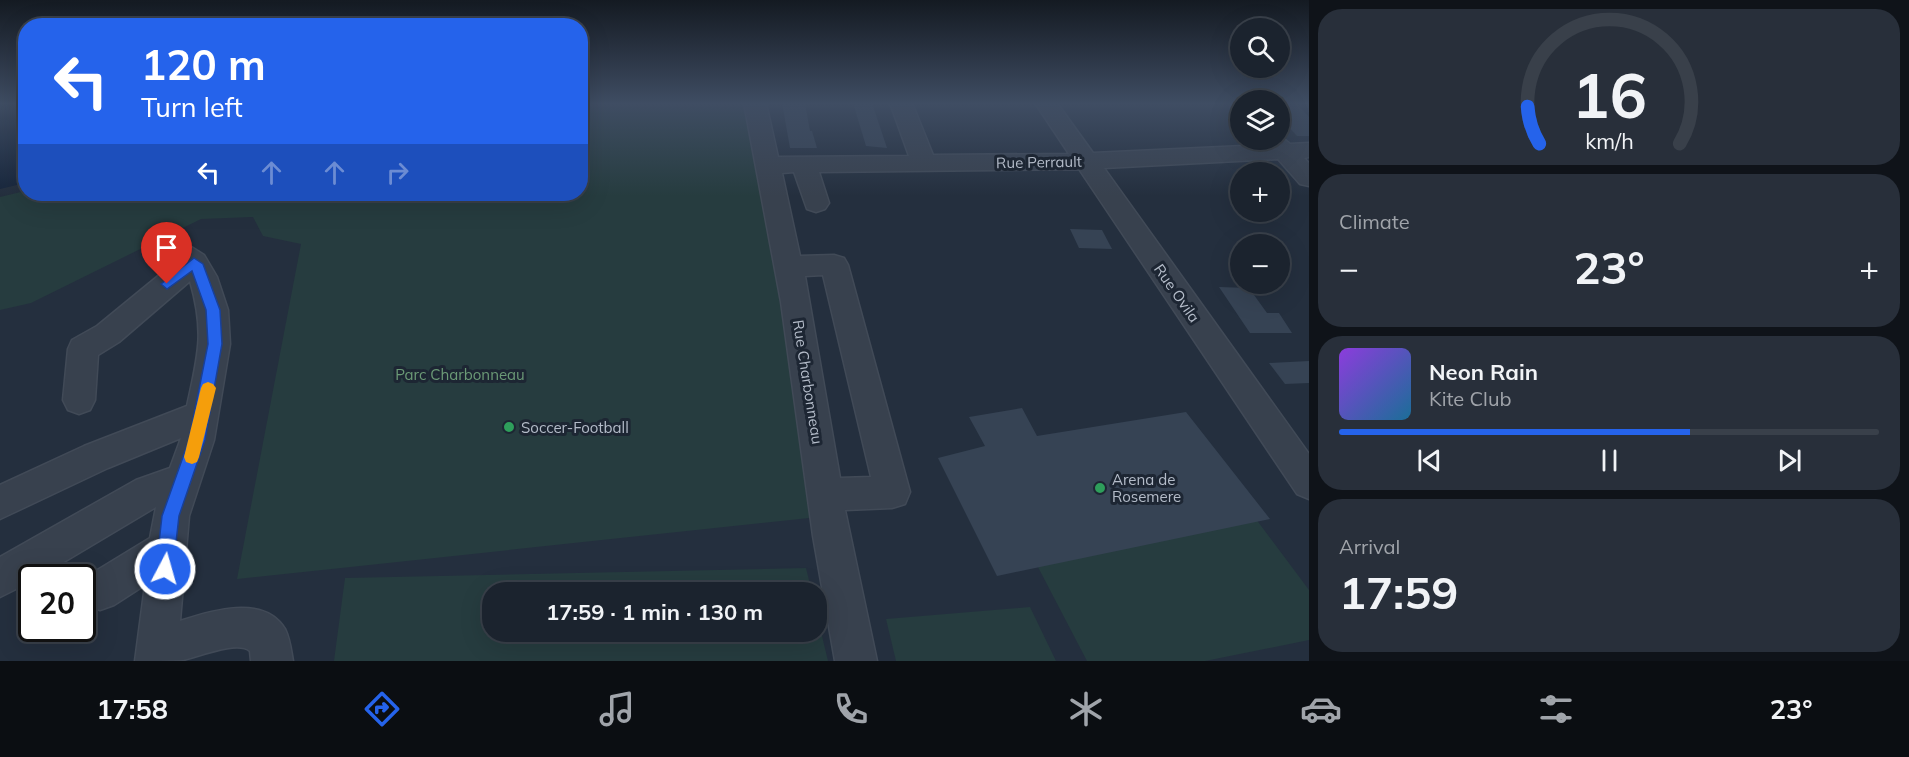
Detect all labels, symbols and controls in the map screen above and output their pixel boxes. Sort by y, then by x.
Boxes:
map controls [1230,18,1290,294]
button: search [1230,18,1290,78]
text: 120 m [141,38,266,91]
icon: left [42,42,120,120]
text: 16 [1572,55,1646,134]
text: Turn left [141,90,243,124]
button: layers [1230,90,1290,150]
text: km/h [1585,127,1633,154]
street label: Rue Perrault [996,152,1082,172]
icon: left [192,156,225,189]
icon: ahead [255,156,288,189]
icon: ahead [318,156,351,189]
icon: right [381,156,414,189]
button: + [1230,162,1290,222]
text: Climate [1339,209,1410,234]
pin [141,222,192,284]
icon: arrive [150,231,183,264]
button: − [1230,234,1290,294]
text: 23° [1573,239,1645,295]
text: − [1339,247,1359,288]
text: + [1859,247,1879,288]
street label: Rue Ovila [1150,260,1204,326]
street label: Rue Charbonneau [789,318,827,446]
text: Neon Rain [1429,358,1538,386]
park label: Parc Charbonneau [395,365,525,384]
text: Kite Club [1429,386,1511,411]
place label: Soccer-Football [521,418,629,437]
marker: Soccer-Football [502,420,516,434]
icon: previous [1413,444,1446,477]
icon: pause [1593,444,1626,477]
icon: next [1773,444,1806,477]
place label: Arena de Rosemere [1112,470,1181,506]
marker: Arena de Rosemere [1093,481,1107,495]
text: Arrival [1339,534,1400,559]
position arrow [133,537,197,601]
speed limit sign: 20 [18,564,96,642]
text: 17:59 [1339,564,1458,620]
text: 17:59 · 1 min · 130 m [546,598,763,626]
icon: directions [361,688,403,730]
icon: music [596,688,638,730]
icon: phone [830,688,872,730]
icon: climate [1065,688,1107,730]
icon: car [1300,688,1342,730]
icon: filters [1535,688,1577,730]
text: 17:58 [96,692,168,726]
text: 23° [1770,692,1812,726]

